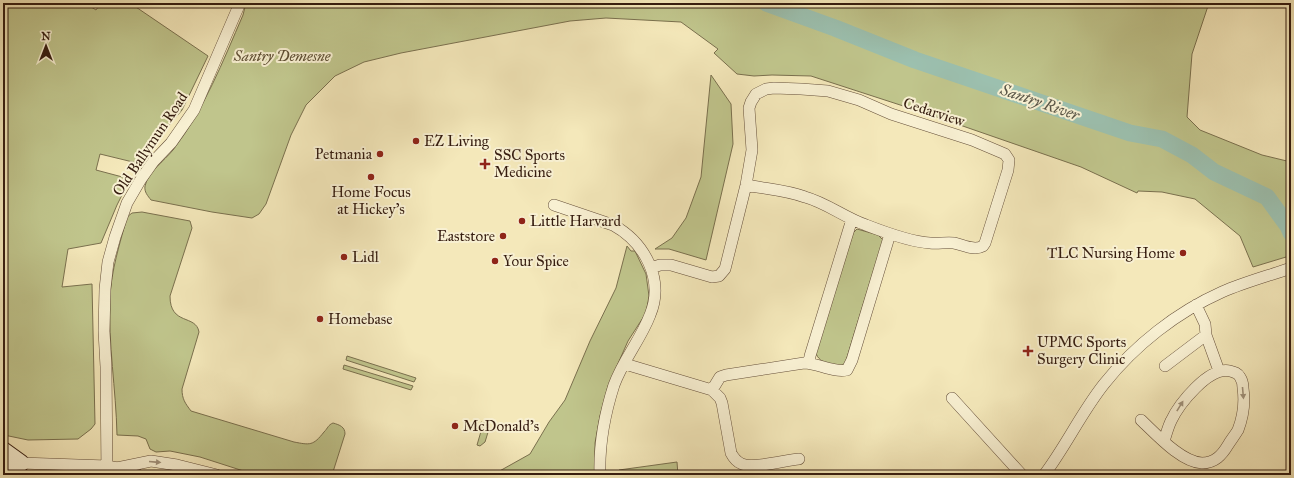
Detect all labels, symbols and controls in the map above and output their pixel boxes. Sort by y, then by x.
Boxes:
north arrow [26,26,66,66]
text: N [41,30,51,43]
park label: Santry Demesne [233,47,331,65]
water label: Santry River [997,79,1083,125]
street label: Old Ballymun Road [109,88,192,199]
street label: Cedarview [901,94,967,130]
place label: EZ Living [424,132,490,150]
marker: EZ Living [411,136,421,146]
place label: Petmania [315,145,373,163]
place label: SSC Sports Medicine [494,146,565,181]
marker: Petmania [375,149,385,159]
marker: SSC Sports Medicine [479,158,491,170]
marker: Home Focus at Hickey's [366,172,376,182]
place label: Home Focus at Hickey's [331,183,411,218]
place label: Little Harvard [530,212,621,230]
marker: Little Harvard [517,216,527,226]
place label: Eaststore [437,227,495,245]
marker: Eaststore [498,231,508,241]
place label: TLC Nursing Home [1047,244,1175,262]
place label: Lidl [352,248,380,266]
marker: TLC Nursing Home [1178,248,1188,258]
marker: Lidl [339,252,349,262]
place label: Your Spice [503,252,569,270]
marker: Your Spice [490,256,500,266]
place label: Homebase [328,310,393,328]
marker: Homebase [315,314,325,324]
place label: UPMC Sports Surgery Clinic [1037,333,1126,368]
marker: UPMC Sports Surgery Clinic [1022,345,1034,357]
one-way arrow [1240,387,1247,399]
one-way arrow [1176,401,1184,411]
place label: McDonald's [463,417,539,435]
marker: McDonald's [450,421,460,431]
one-way arrow [149,459,161,466]

